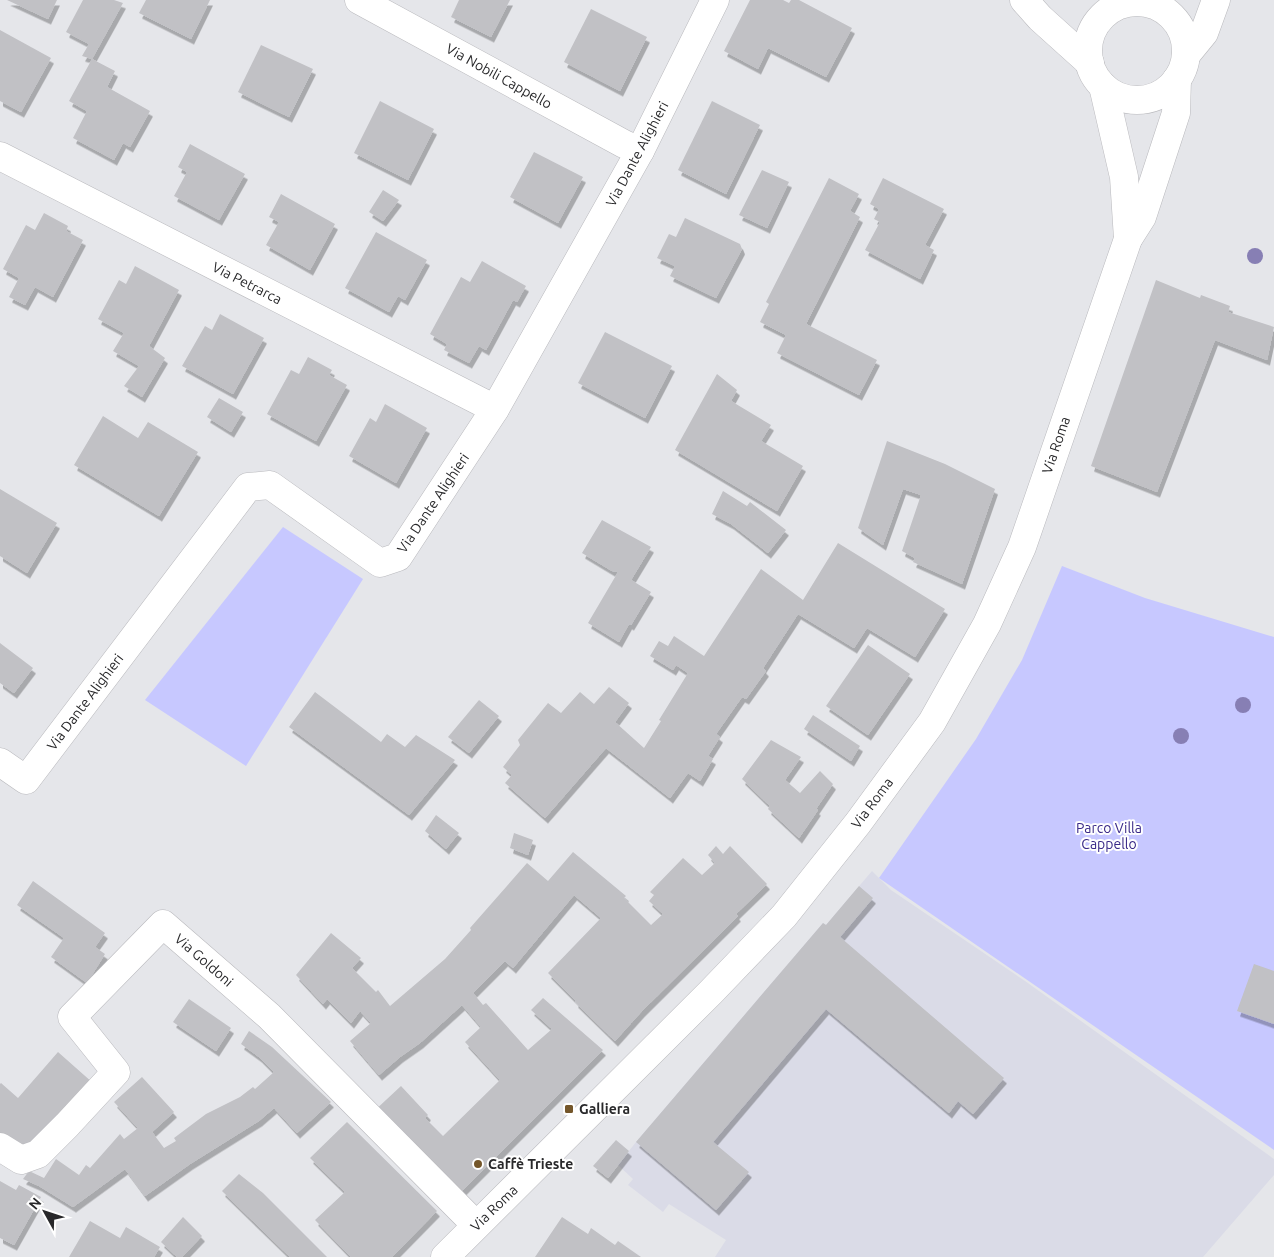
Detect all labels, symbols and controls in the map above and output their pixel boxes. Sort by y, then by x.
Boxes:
street label: Via Nobili Cappello [443,40,555,112]
street label: Via Dante Alighieri [603,99,671,209]
street label: Via Petrarca [210,259,284,307]
street label: Via Roma [1039,414,1073,476]
street label: Via Dante Alighieri [394,450,472,556]
street label: Via Dante Alighieri [43,651,127,753]
street label: Via Roma [848,775,896,831]
park label: Parco Villa Cappello [1076,820,1142,852]
street label: Via Goldoni [172,930,236,990]
place label: Galliera [579,1101,630,1117]
marker: Galliera [563,1103,575,1115]
place label: Caffè Trieste [488,1156,573,1172]
marker: Caffè Trieste [472,1158,484,1170]
street label: Via Roma [467,1182,521,1234]
north arrow [20,1187,70,1237]
text: N [26,1194,45,1213]

